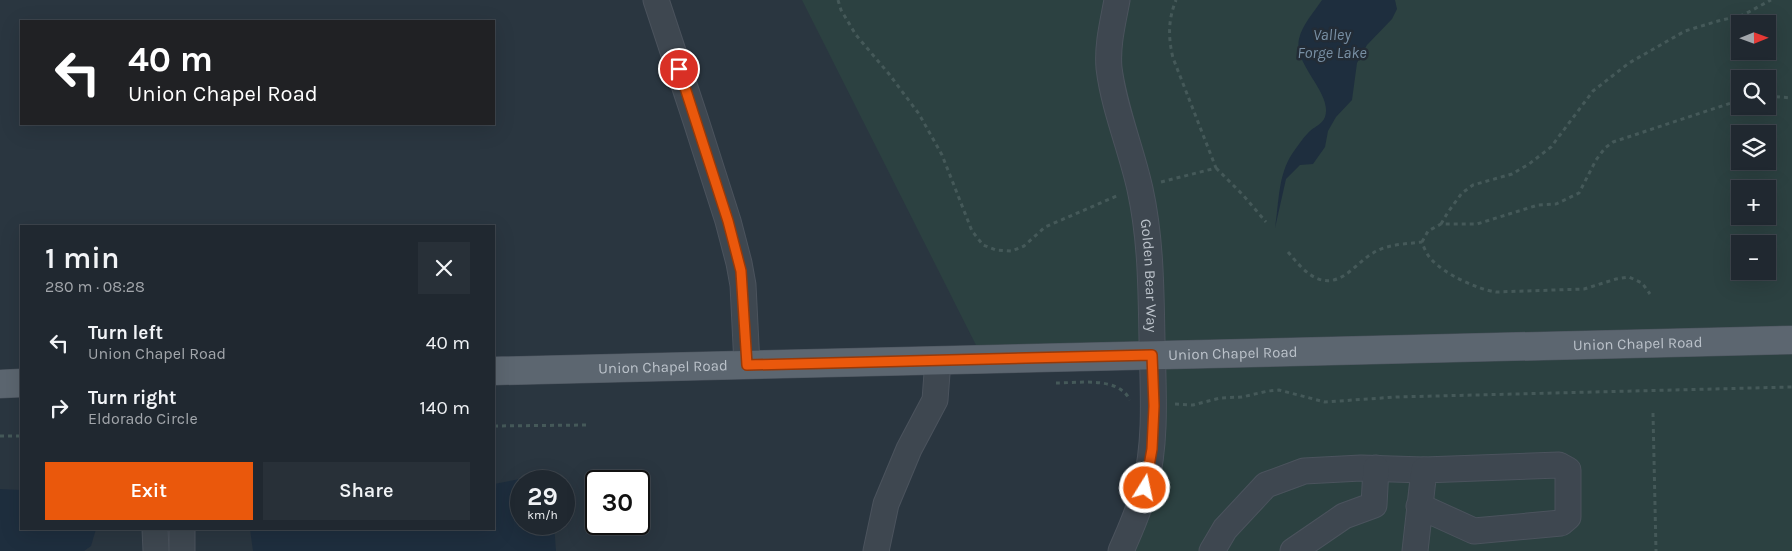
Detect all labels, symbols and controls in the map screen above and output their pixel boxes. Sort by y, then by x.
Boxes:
north arrow [1731,15,1776,60]
map controls [1731,15,1776,280]
water label: Valley Forge Lake [1297,25,1367,62]
text: 40 m [128,39,213,80]
icon: left [45,40,110,105]
pin [658,48,700,90]
icon: arrive [665,55,693,83]
button: search [1731,70,1776,115]
text: Union Chapel Road [128,81,318,107]
button: layers [1731,125,1776,170]
button: + [1731,180,1776,225]
street label: Golden Bear Way [1136,218,1161,333]
button: − [1731,235,1776,280]
text: 1 min [45,240,119,276]
button: close [418,242,470,294]
text: 280 m · 08:28 [45,277,145,296]
text: Turn left [88,322,163,344]
icon: left [45,329,73,357]
text: 40 m [426,332,470,354]
street label: Union Chapel Road [1573,333,1703,354]
street label: Union Chapel Road [1168,343,1298,364]
text: Union Chapel Road [88,344,226,363]
street label: Union Chapel Road [598,356,728,378]
text: Turn right [88,387,177,409]
icon: right [45,394,73,422]
text: 140 m [420,397,470,419]
text: Eldorado Circle [88,409,198,428]
position arrow [1118,461,1170,513]
button: Exit [45,462,253,520]
button: Share [263,462,470,520]
speed limit sign: 30 [585,470,650,535]
text: 29 [527,482,558,511]
text: km/h [527,508,558,522]

